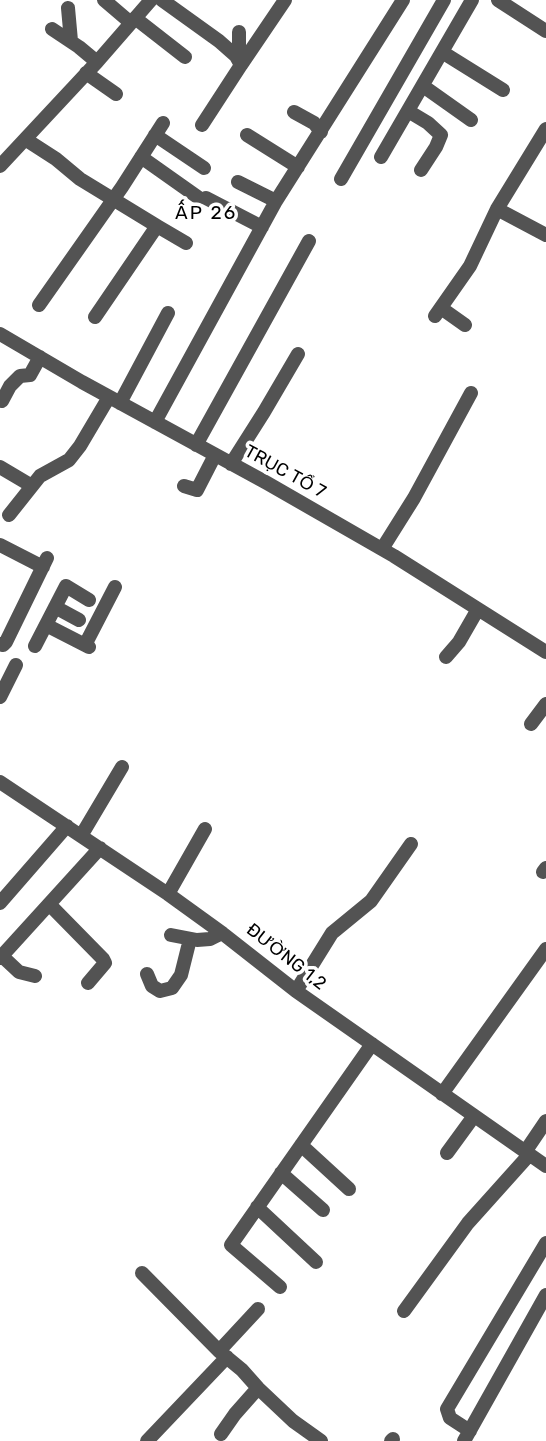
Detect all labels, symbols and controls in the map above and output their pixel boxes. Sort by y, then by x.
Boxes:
district label: ẤP 26 [176,203,236,225]
street label: TRỤC TỔ 7 [241,441,329,503]
street label: ĐƯỜNG 1,2 [242,919,330,995]

